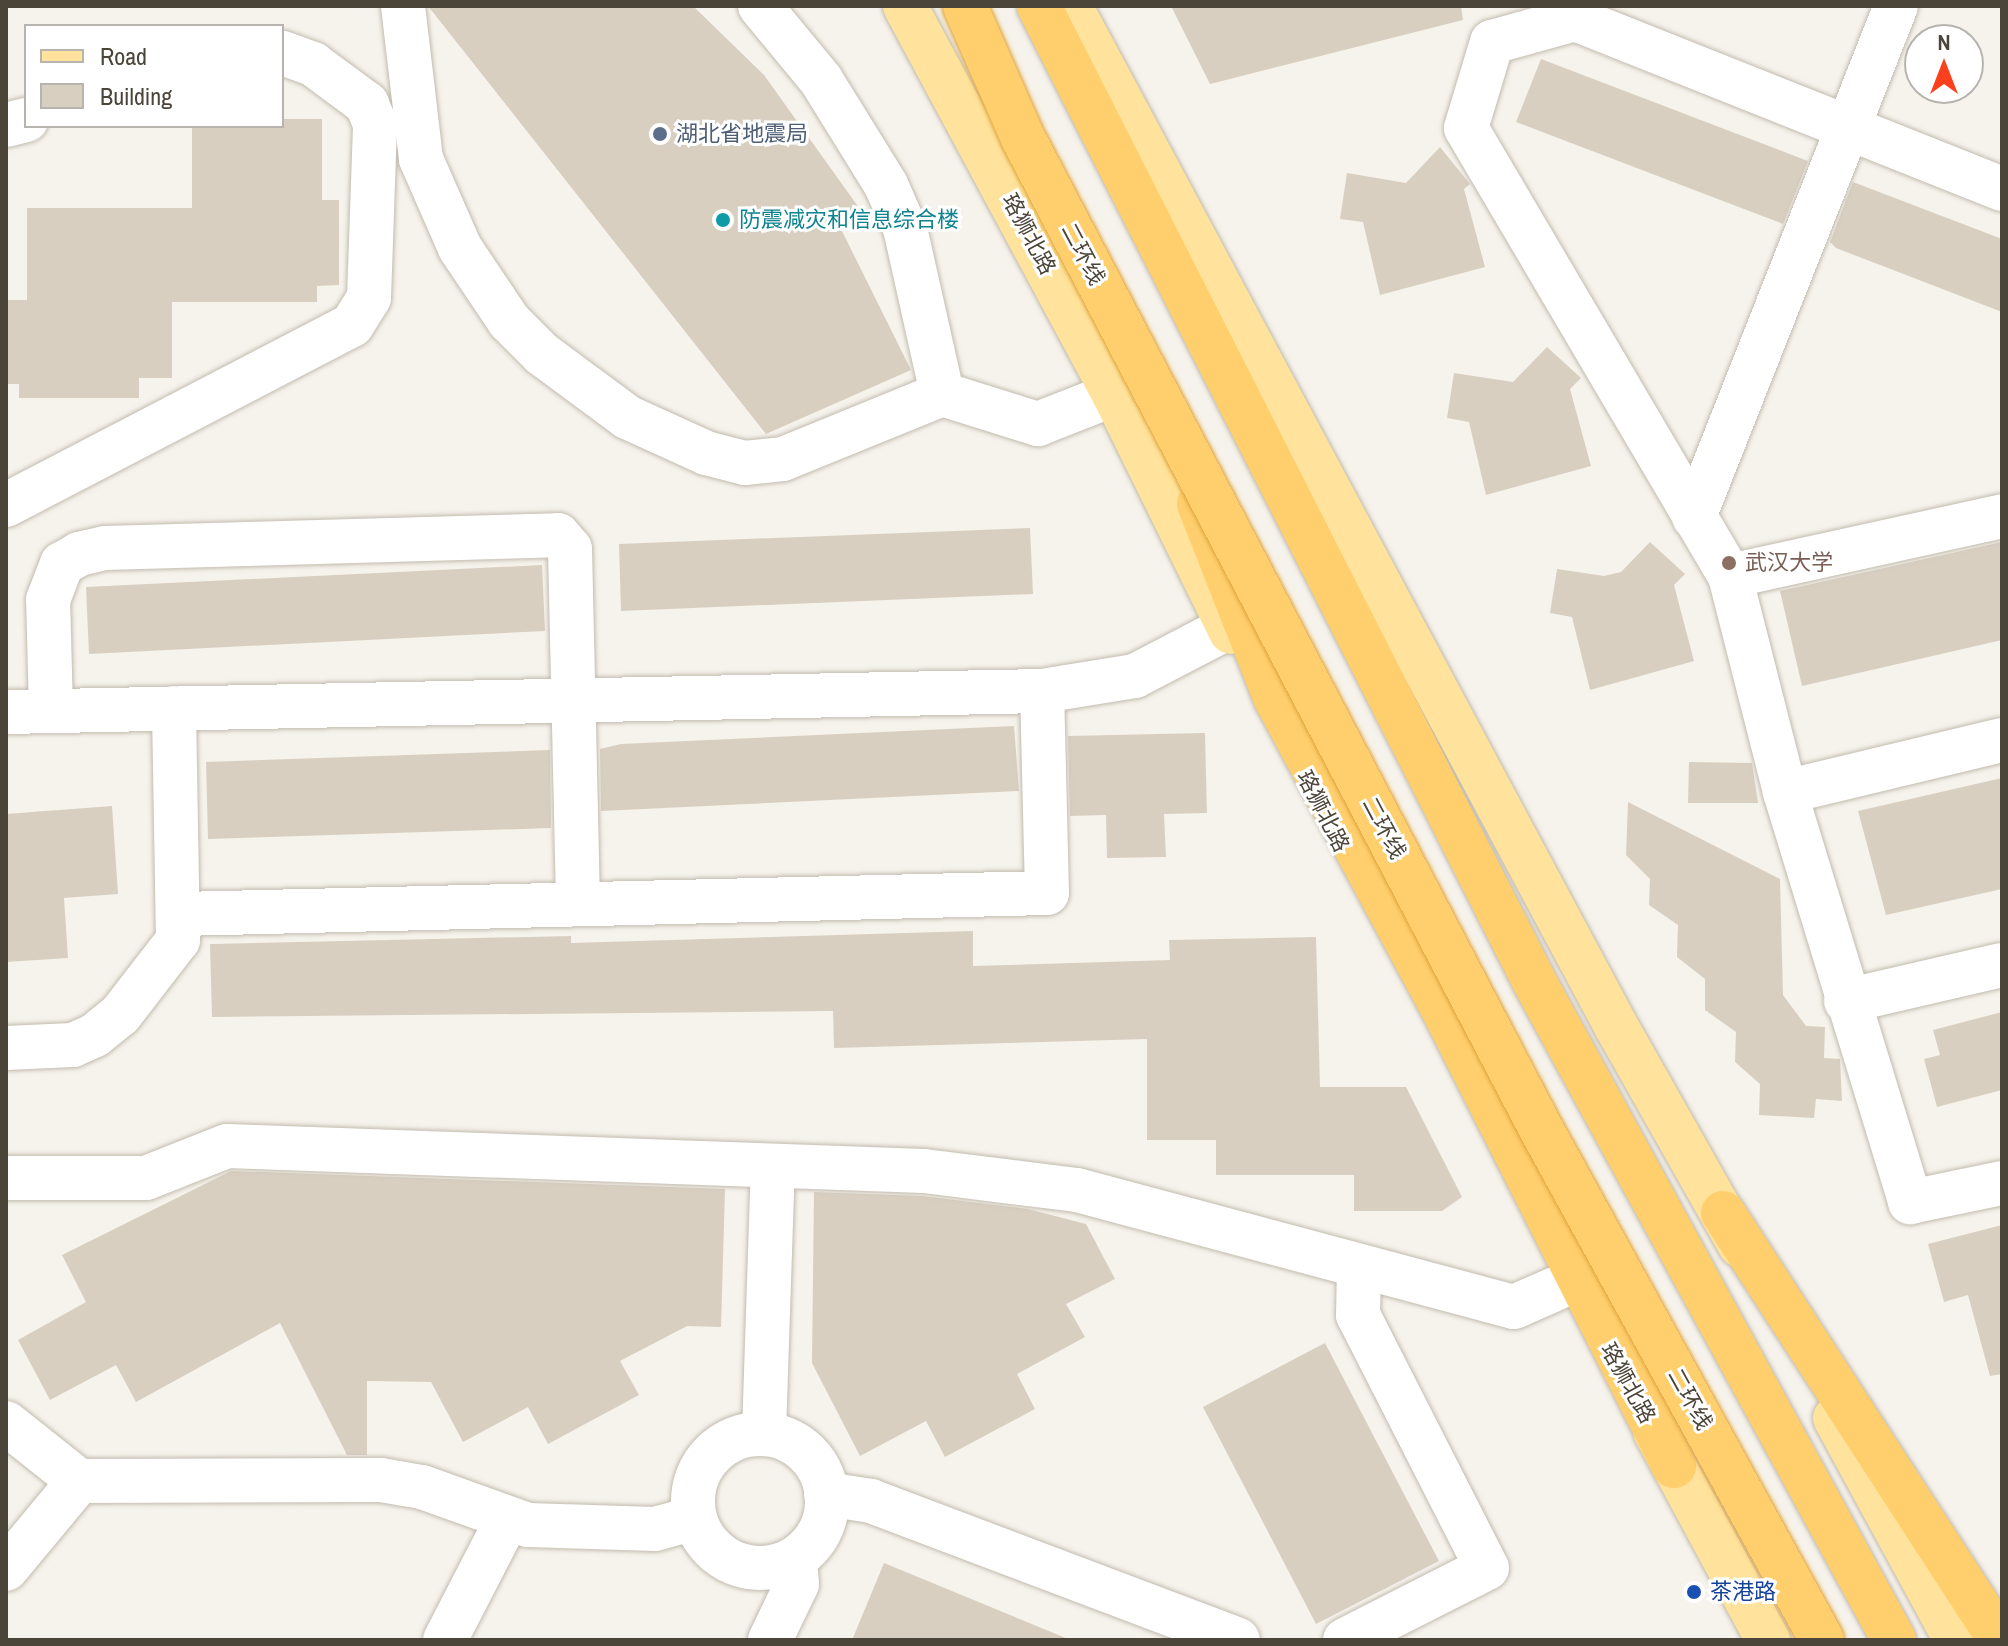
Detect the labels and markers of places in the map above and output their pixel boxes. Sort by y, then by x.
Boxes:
place label: 湖北省地震局 [676,121,808,147]
marker: 湖北省地震局 [651,125,669,143]
place label: 防震减灾和信息综合楼 [739,207,959,233]
marker: 防震减灾和信息综合楼 [714,211,732,229]
place label: 武汉大学 [1745,550,1833,576]
marker: 武汉大学 [1720,554,1738,572]
place label: 茶港路 [1710,1579,1776,1605]
marker: 茶港路 [1685,1583,1703,1601]

